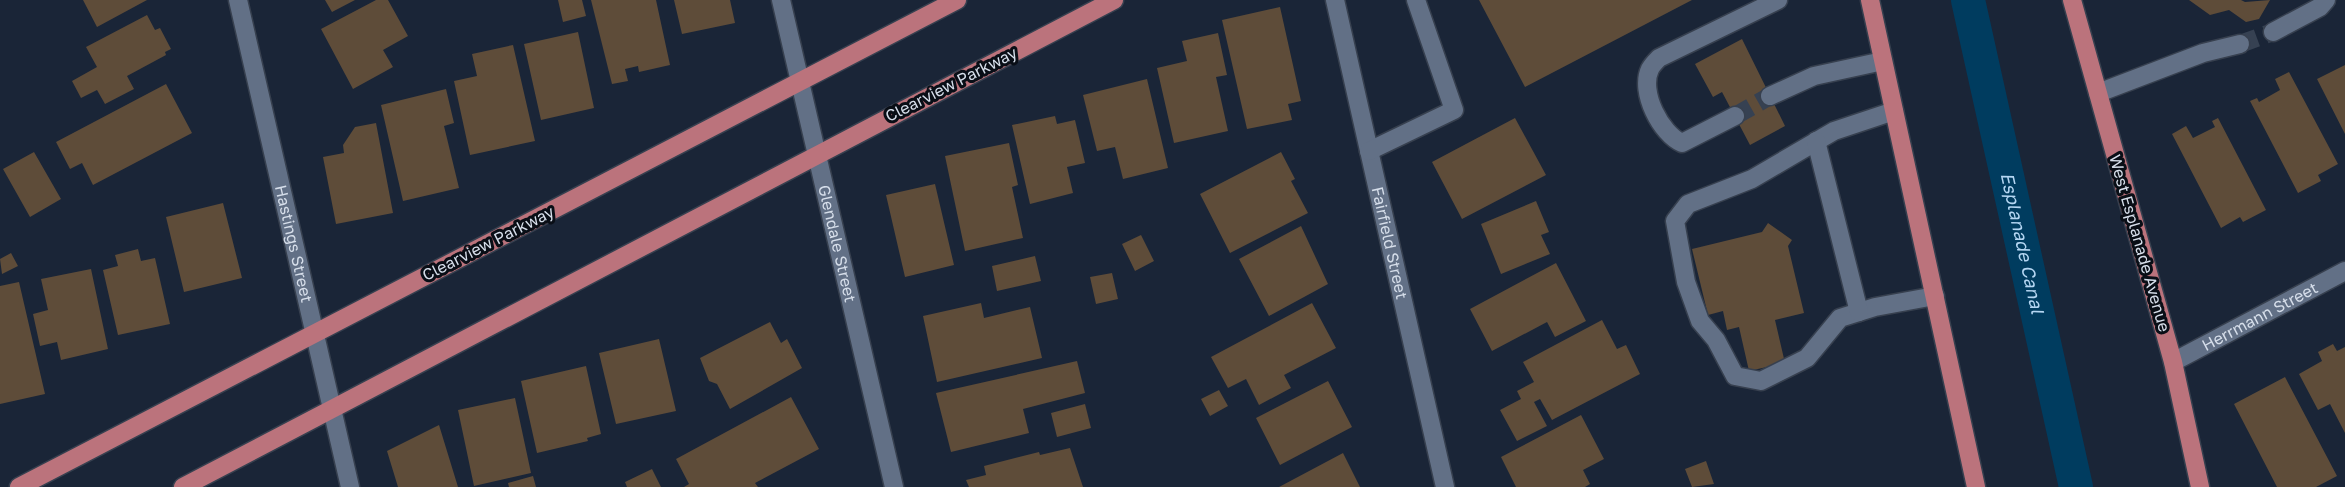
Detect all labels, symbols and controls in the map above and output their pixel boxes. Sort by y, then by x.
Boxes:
street label: Clearview Parkway [882,42,1020,126]
street label: West Esplanade Avenue [2105,152,2175,334]
water label: Esplanade Canal [1997,170,2050,317]
street label: Hastings Street [271,183,317,304]
street label: Glendale Street [814,183,861,304]
street label: Fairfield Street [1367,185,1412,301]
street label: Clearview Parkway [419,201,557,285]
street label: Herrmann Street [2198,277,2321,355]

